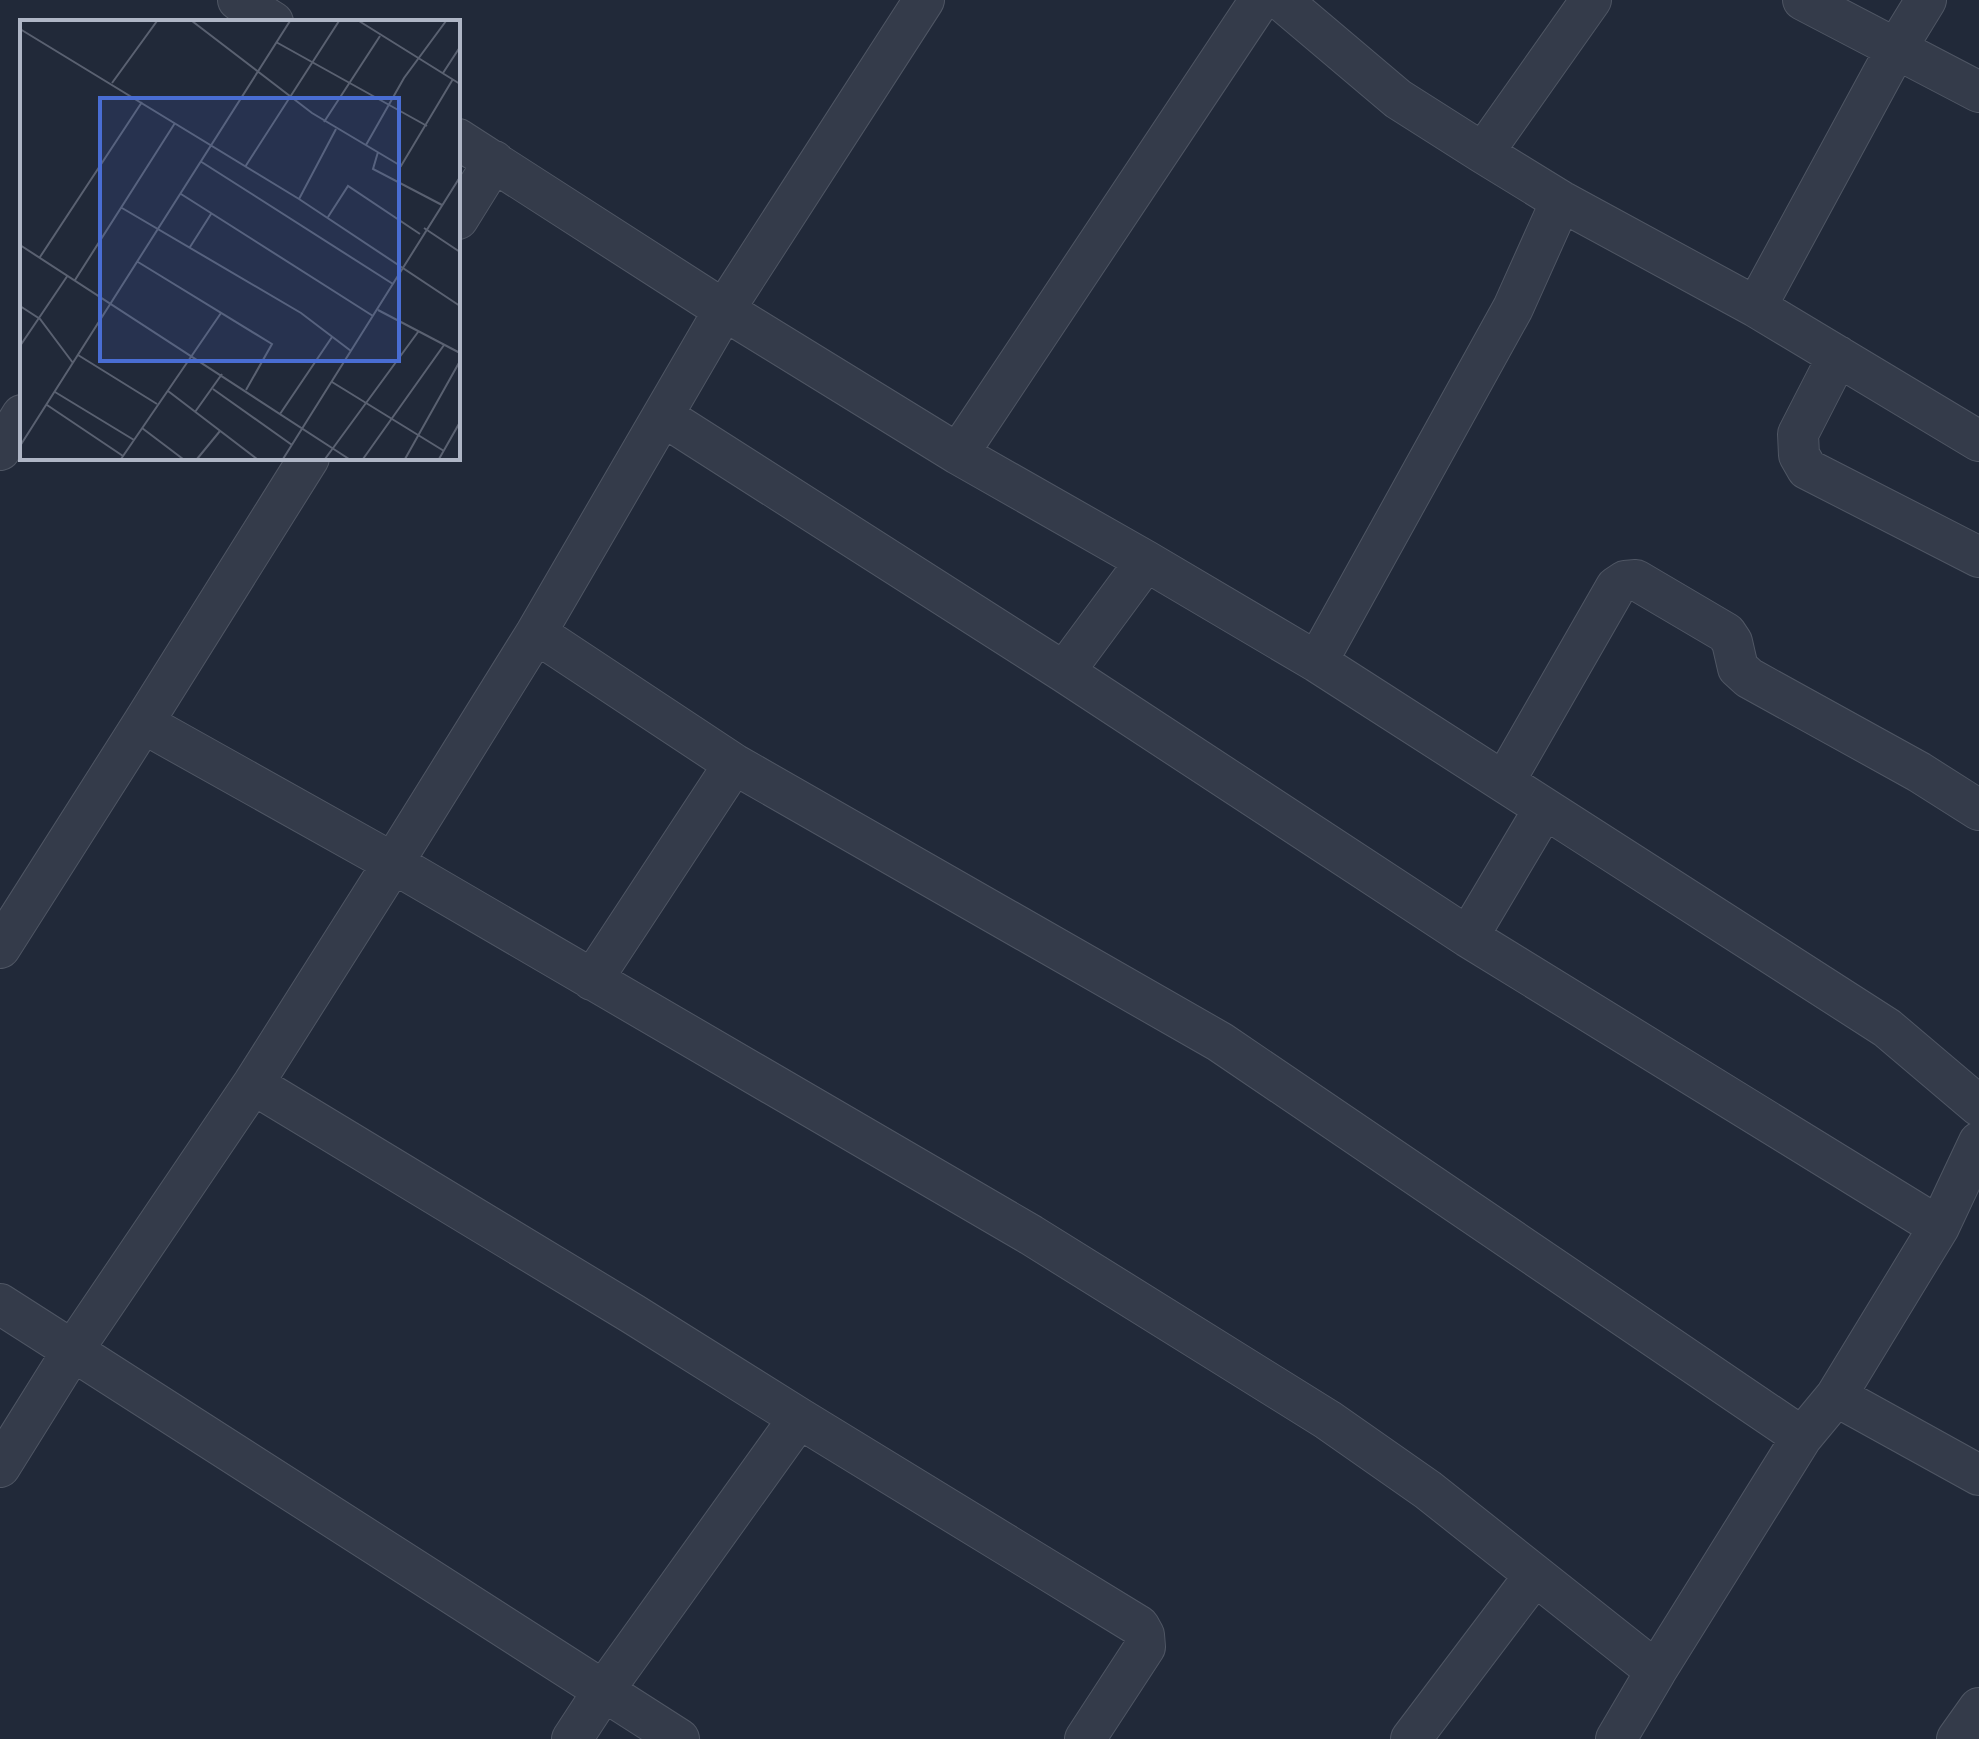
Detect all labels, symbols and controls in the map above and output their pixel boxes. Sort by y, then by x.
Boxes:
inset map [20,20,460,460]

